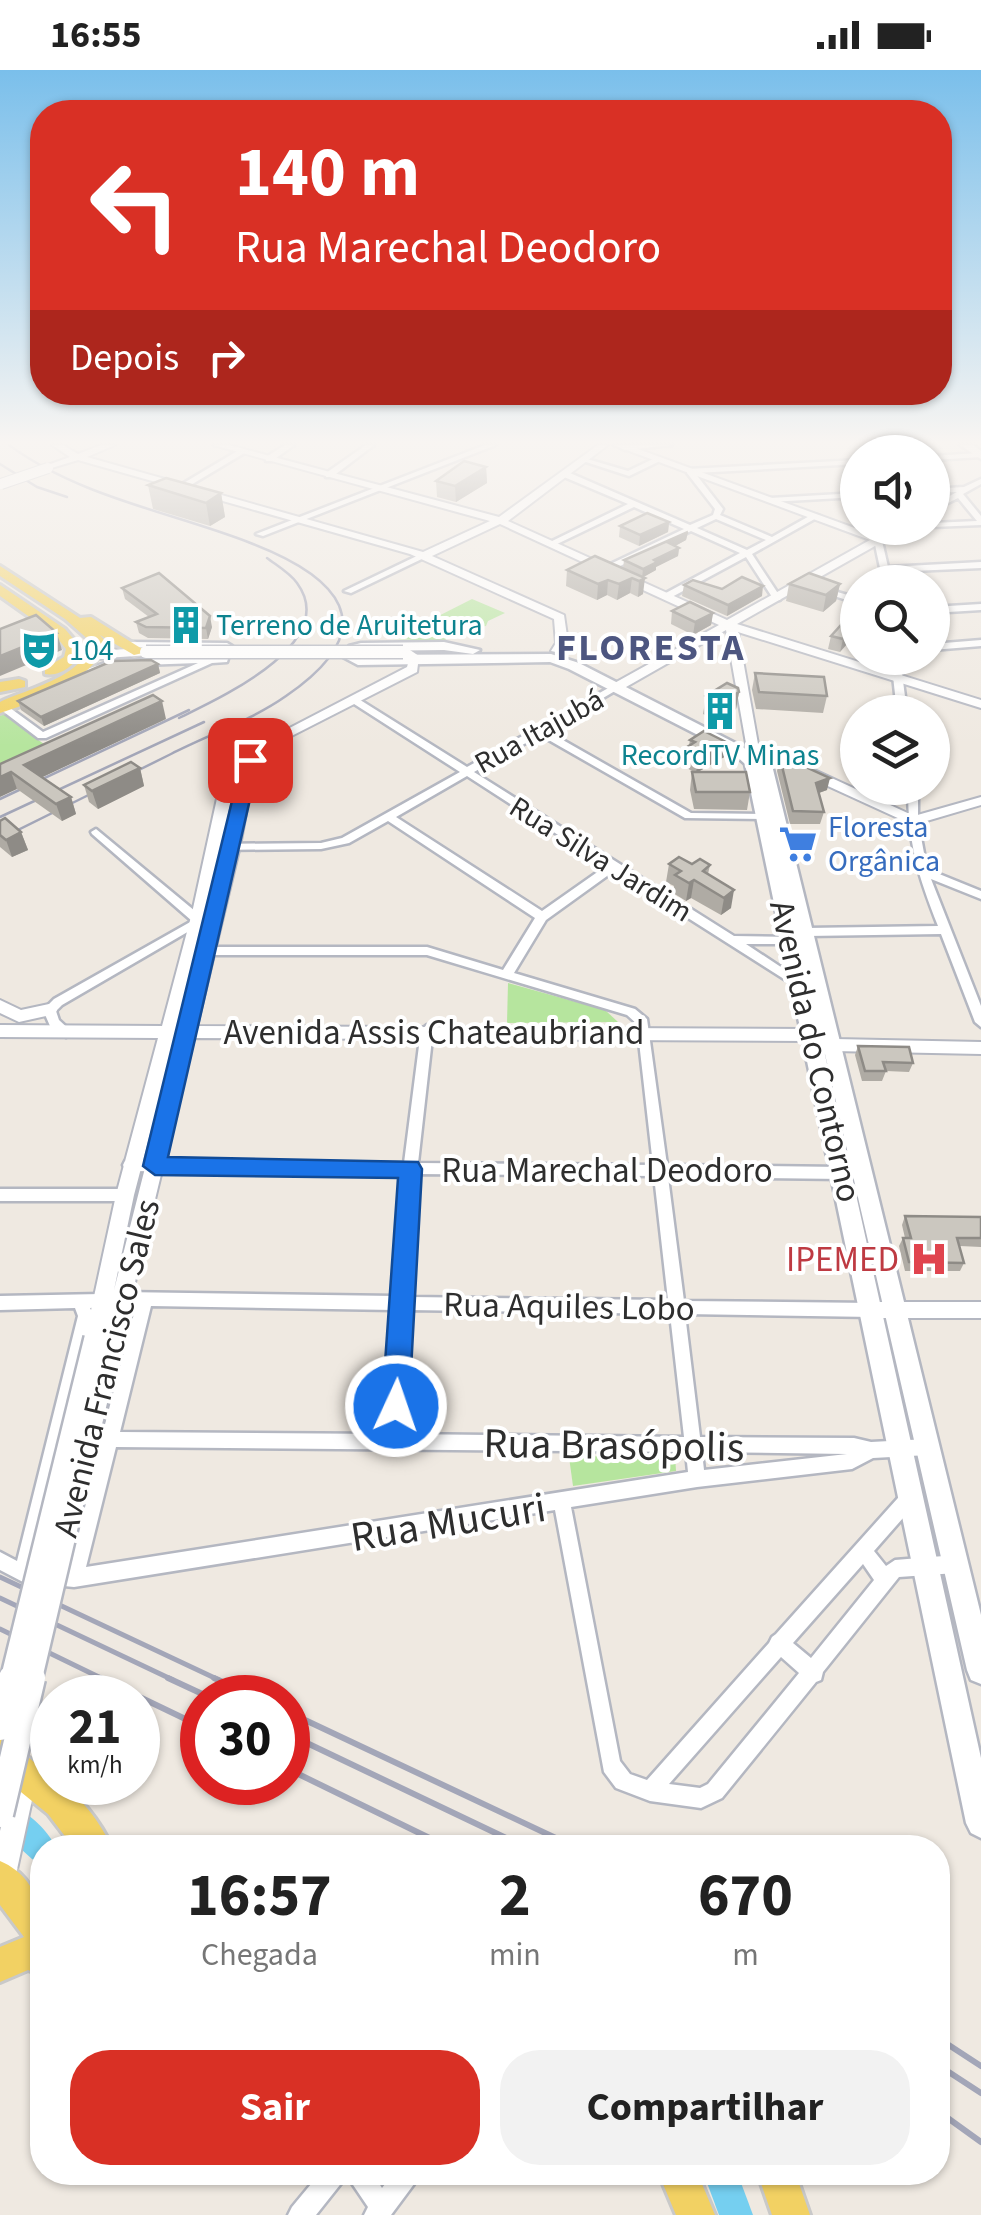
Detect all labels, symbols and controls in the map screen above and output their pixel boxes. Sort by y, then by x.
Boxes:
text: 16:55 [50,8,142,62]
text: 140 m [235,123,420,223]
icon: left [70,140,200,270]
text: Rua Marechal Deodoro [235,216,661,280]
icon: right [199,330,254,385]
text: Depois [70,331,179,385]
map controls [840,435,950,805]
button: sound [840,435,950,545]
button: search [840,565,950,675]
building icon: Terreno de Aruitetura [165,604,207,646]
place label: Terreno de Aruitetura [216,604,483,647]
district label: FLORESTA [556,621,746,675]
theatre icon: 104 [18,629,60,671]
place label: 104 [69,629,114,672]
street label: Rua Itajubá [467,678,612,785]
building icon: RecordTV Minas [699,690,741,732]
button: layers [840,695,950,805]
pin [208,718,293,803]
icon: arrive [223,733,278,788]
place label: RecordTV Minas [621,734,819,777]
street label: Rua Silva Jardim [501,786,701,933]
place label: Floresta Orgânica [828,806,940,883]
supermarket icon: Floresta Orgânica [777,823,819,865]
street label: Avenida do Contorno [756,895,874,1207]
street label: Avenida Assis Chateaubriand [224,1008,644,1058]
street label: Rua Marechal Deodoro [441,1146,773,1196]
street label: Avenida Francisco Sales [41,1194,173,1542]
place label: IPEMED [786,1235,899,1285]
hospital icon: IPEMED [908,1238,950,1280]
street label: Rua Aquiles Lobo [443,1280,695,1334]
position arrow [344,1354,448,1458]
street label: Rua Brasópolis [483,1414,745,1478]
street label: Rua Mucuri [347,1478,550,1568]
speed limit sign: 30 [180,1675,310,1805]
text: 21 [69,1692,121,1763]
text: km/h [67,1747,123,1783]
text: 16:57 [187,1854,332,1939]
text: 2 [499,1854,531,1939]
text: 670 [698,1854,793,1939]
text: Chegada [201,1932,318,1978]
text: min [489,1932,541,1978]
text: m [732,1932,759,1978]
button: Sair [70,2050,480,2165]
button: Compartilhar [500,2050,910,2165]

